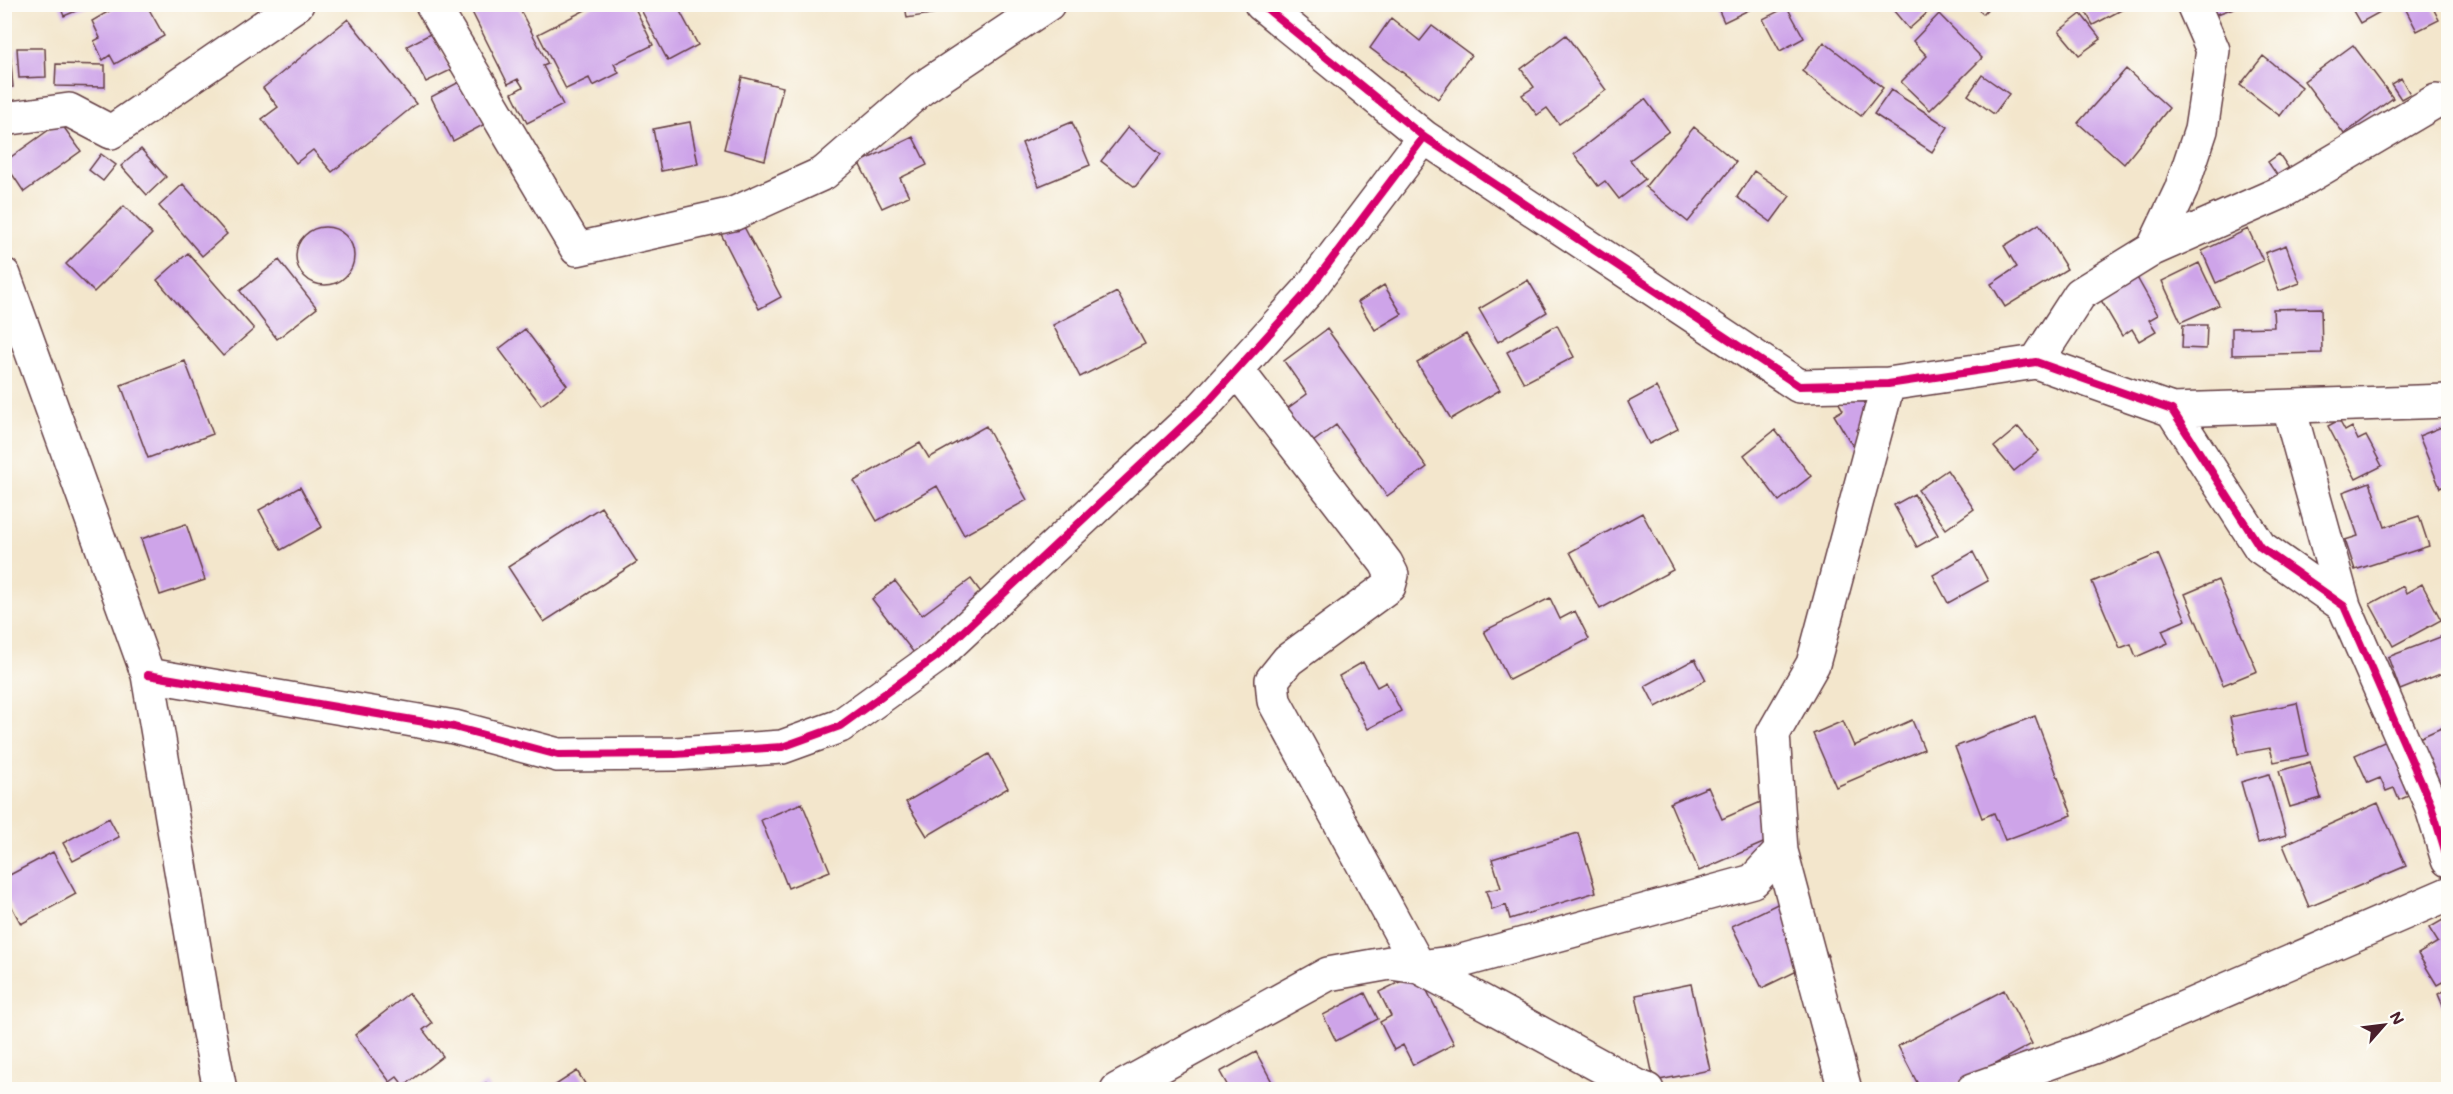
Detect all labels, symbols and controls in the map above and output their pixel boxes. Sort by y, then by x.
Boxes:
north arrow [2354,995,2414,1055]
text: N [2386,1007,2410,1028]

